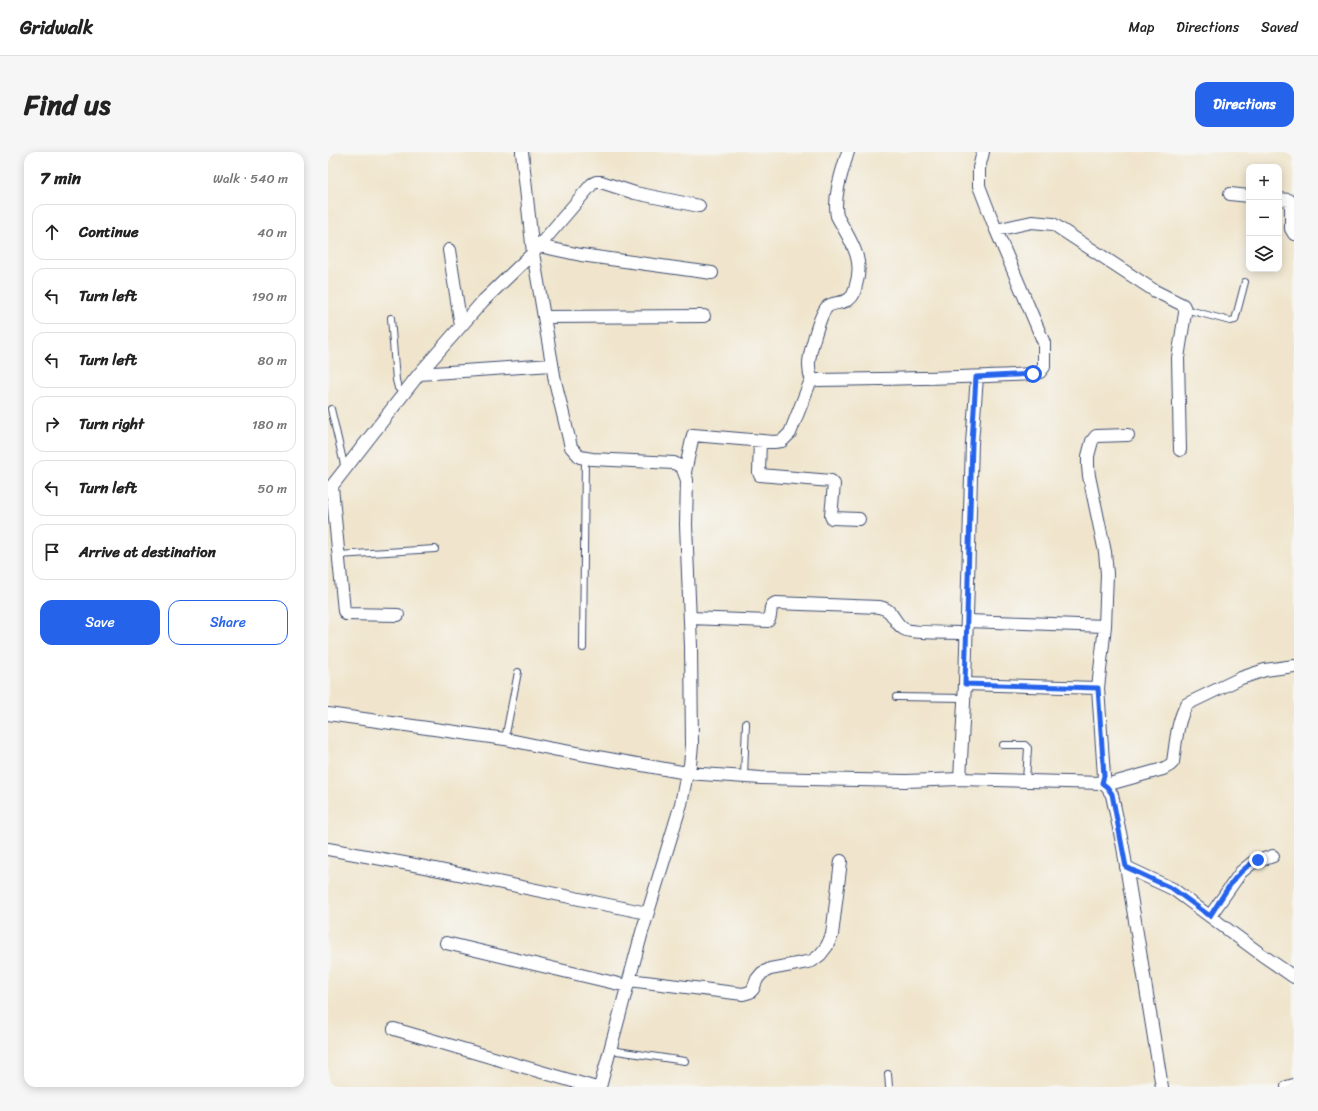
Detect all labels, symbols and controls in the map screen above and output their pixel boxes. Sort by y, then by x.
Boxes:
text: Gridwalk [20,11,93,44]
text: Map [1128,15,1154,40]
text: Directions [1176,15,1239,40]
text: Saved [1261,15,1298,40]
text: Find us [24,80,111,129]
button: Directions [1195,82,1294,127]
text: 7 min [40,163,81,193]
map controls [1246,164,1282,272]
button: + [1246,164,1282,200]
text: Walk · 540 m [213,167,288,190]
button: − [1246,200,1282,236]
text: Continue [79,219,139,245]
icon: ahead [41,221,63,243]
text: 40 m [257,221,287,244]
button: layers [1246,236,1282,272]
text: Turn left [79,283,137,309]
icon: left [41,285,63,307]
text: 190 m [252,285,287,308]
text: Turn left [79,347,137,373]
icon: left [41,349,63,371]
text: 80 m [258,349,287,372]
route start [1024,365,1042,383]
text: Turn right [79,411,144,437]
icon: right [41,413,63,435]
text: 180 m [252,413,287,436]
text: Turn left [79,475,137,501]
icon: left [41,477,63,499]
text: 50 m [257,477,287,500]
text: Arrive at destination [79,539,216,565]
icon: arrive [41,541,63,563]
button: Save [40,600,160,645]
button: Share [168,600,288,645]
route end [1249,851,1267,869]

